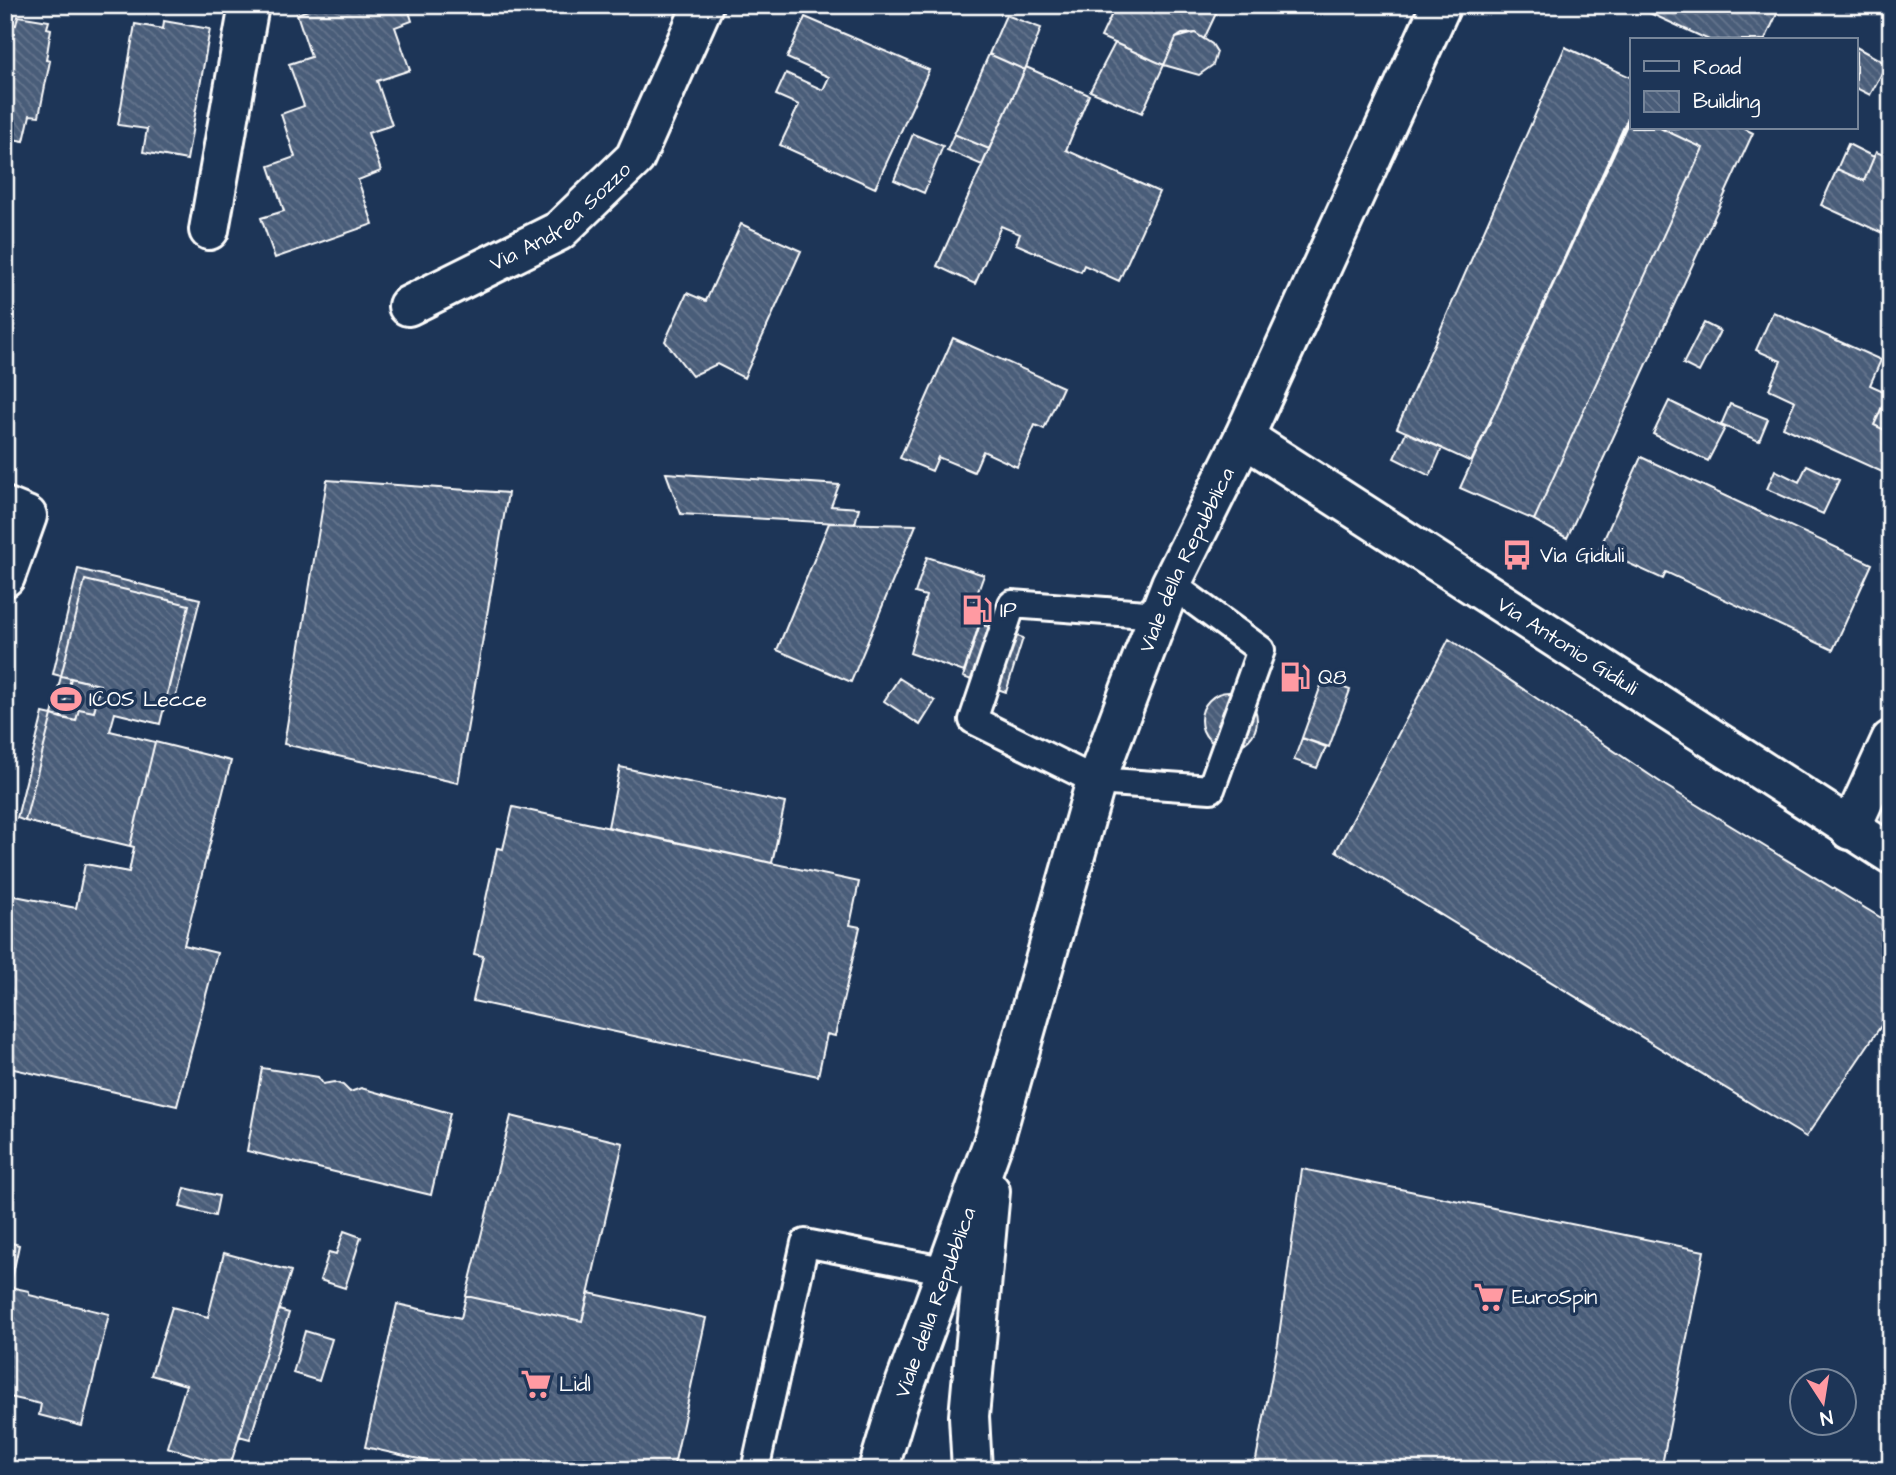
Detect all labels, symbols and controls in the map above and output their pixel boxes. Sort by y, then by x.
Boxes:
legend [1630,38,1857,130]
text: Road [1693,53,1741,82]
text: Building [1693,87,1761,118]
street label: Via Andrea Sozzo [485,155,638,278]
street label: Viale della Repubblica [1132,462,1242,657]
bus stop icon: Via Gidiuli [1500,538,1534,572]
place label: Via Gidiuli [1540,541,1624,570]
street label: Via Antonio Gidiuli [1491,590,1644,702]
fuel station icon: IP [960,593,994,627]
place label: IP [1000,596,1017,625]
fuel station icon: Q8 [1278,660,1312,694]
place label: Q8 [1318,663,1347,692]
sports icon: ICOS Lecce [49,682,83,716]
place label: ICOS Lecce [89,685,207,714]
street label: Viale della Repubblica [887,1203,983,1402]
supermarket icon: EuroSpin [1472,1280,1506,1314]
place label: EuroSpin [1512,1283,1597,1313]
north arrow [1787,1366,1857,1436]
supermarket icon: Lidl [519,1367,553,1401]
place label: Lidl [559,1370,591,1399]
text: N [1818,1403,1835,1432]

